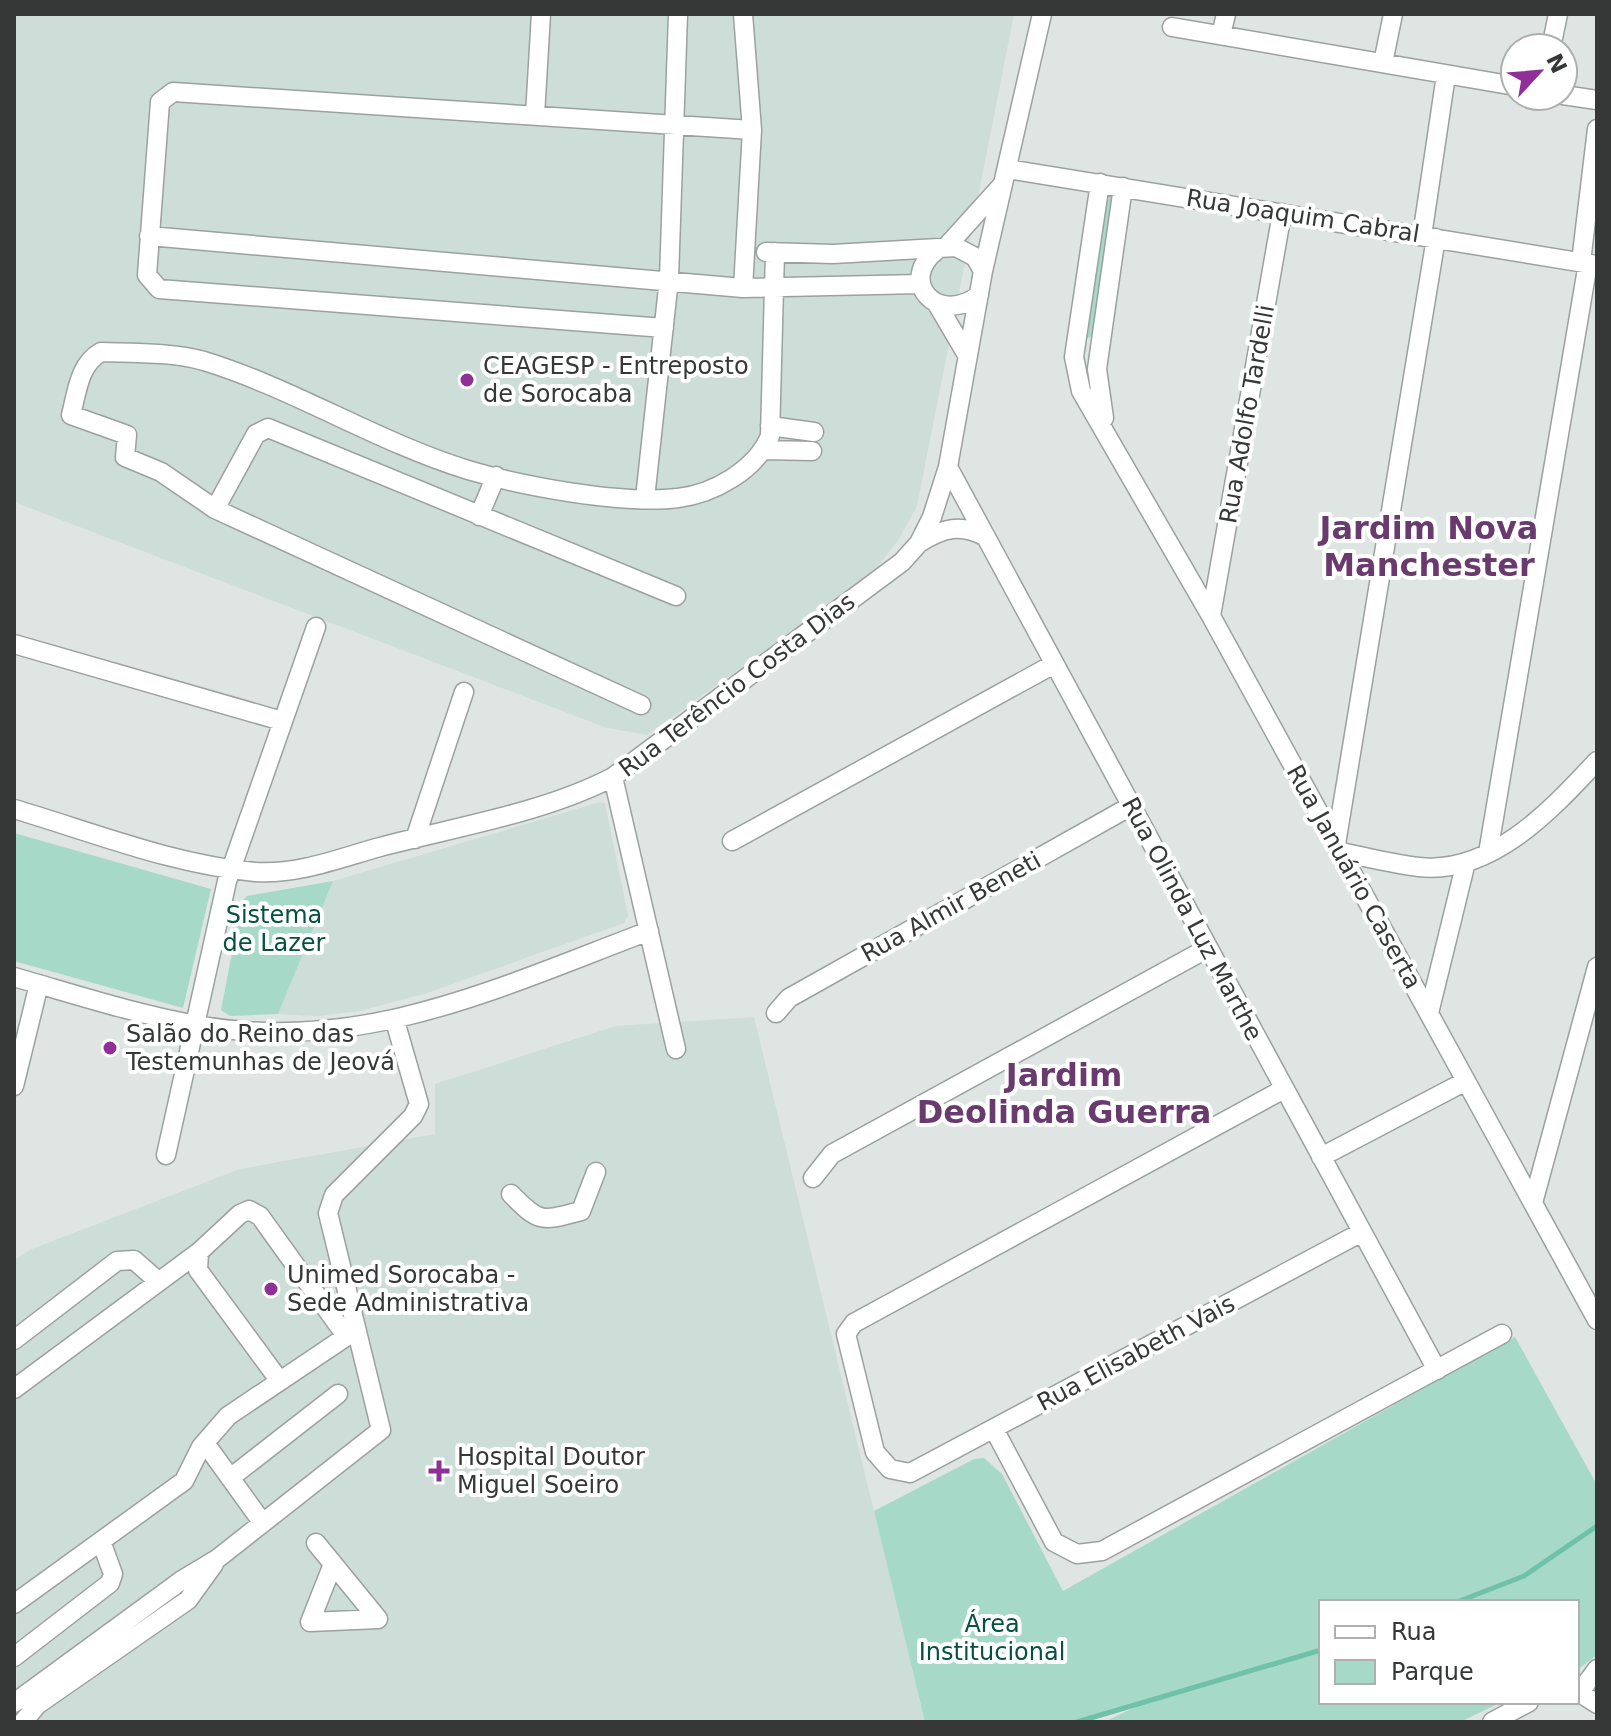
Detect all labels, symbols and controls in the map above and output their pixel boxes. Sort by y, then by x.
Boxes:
north arrow [1499,32,1579,112]
text: N [1541,50,1572,77]
street label: Rua Joaquim Cabral [1184,184,1422,248]
street label: Rua Adolfo Tardelli [1214,303,1280,525]
place label: CEAGESP - Entreposto de Sorocaba [483,352,749,408]
marker: CEAGESP - Entreposto de Sorocaba [458,371,476,389]
district label: Jardim Nova Manchester [1318,509,1538,584]
street label: Rua Terêncio Costa Dias [614,587,860,783]
street label: Rua Januário Caserta [1281,760,1427,994]
street label: Rua Olinda Luz Marthe [1116,793,1268,1045]
street label: Rua Almir Beneti [856,846,1046,968]
park label: Sistema de Lazer [223,901,326,957]
place label: Salão do Reino das Testemunhas de Jeová [125,1020,395,1076]
marker: Salão do Reino das Testemunhas de Jeová [101,1039,119,1057]
district label: Jardim Deolinda Guerra [917,1056,1211,1131]
place label: Unimed Sorocaba - Sede Administrativa [287,1261,529,1317]
marker: Unimed Sorocaba - Sede Administrativa [262,1280,280,1298]
street label: Rua Elisabeth Vais [1033,1289,1239,1417]
place label: Hospital Doutor Miguel Soeiro [457,1443,645,1499]
marker: Hospital Doutor Miguel Soeiro [428,1460,450,1482]
legend [1319,1600,1579,1704]
park label: Área Institucional [919,1609,1065,1666]
text: Rua [1391,1618,1437,1646]
text: Parque [1391,1658,1474,1686]

